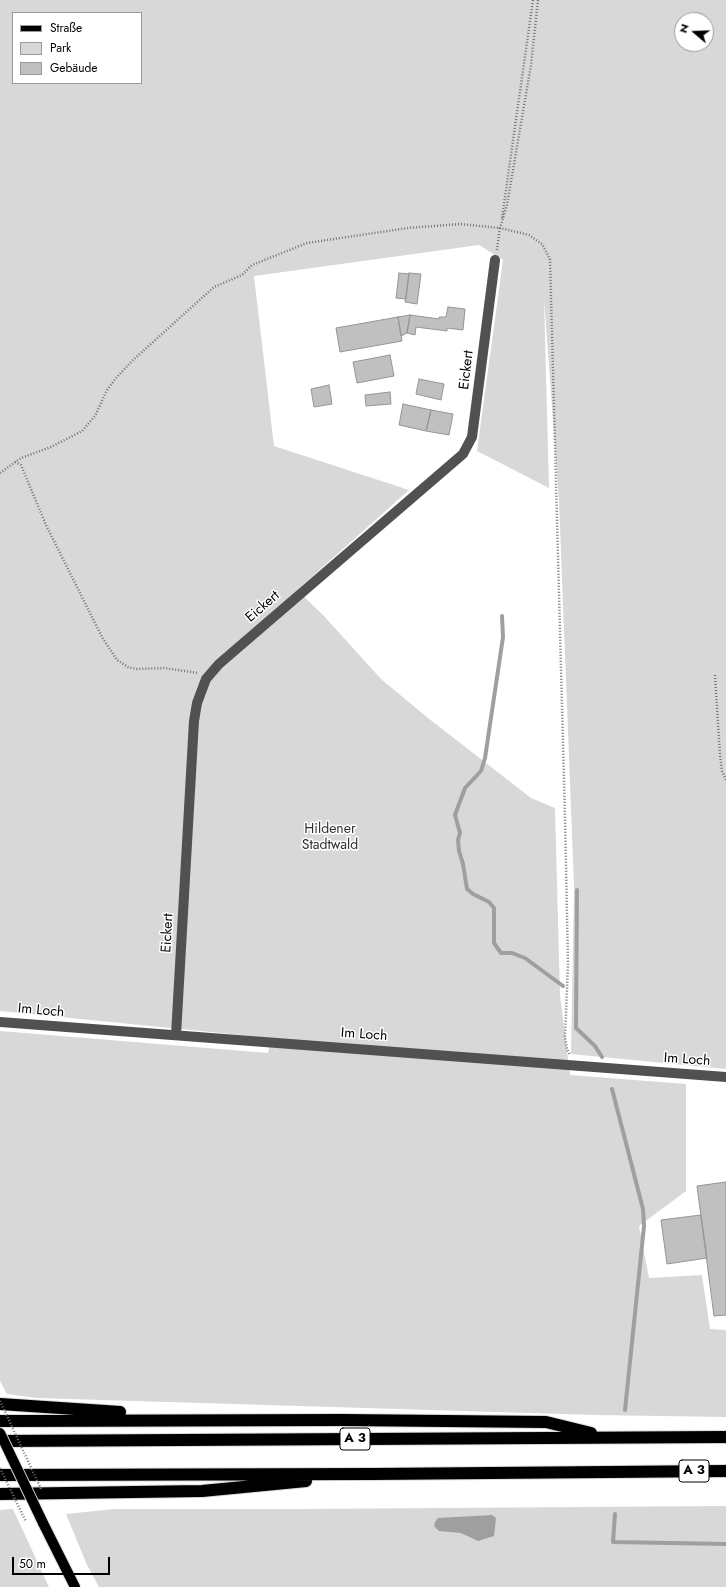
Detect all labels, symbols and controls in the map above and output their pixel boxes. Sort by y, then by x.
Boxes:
legend [12,12,142,84]
north arrow [674,12,714,52]
text: Straße [50,19,82,37]
text: N [675,22,693,35]
text: Park [50,39,71,57]
text: Gebäude [50,59,97,77]
street label: Eickert [456,349,478,391]
street label: Eickert [243,588,283,626]
park label: Hildener Stadtwald [302,822,358,854]
street label: Eickert [159,913,177,953]
street label: Im Loch [17,1001,65,1021]
street label: Im Loch [340,1025,388,1045]
street label: Im Loch [663,1050,711,1070]
road number: A 3 [340,1428,370,1450]
road number: A 3 [679,1460,709,1482]
scale bar [14,1549,112,1575]
text: 50 m [19,1555,46,1573]

